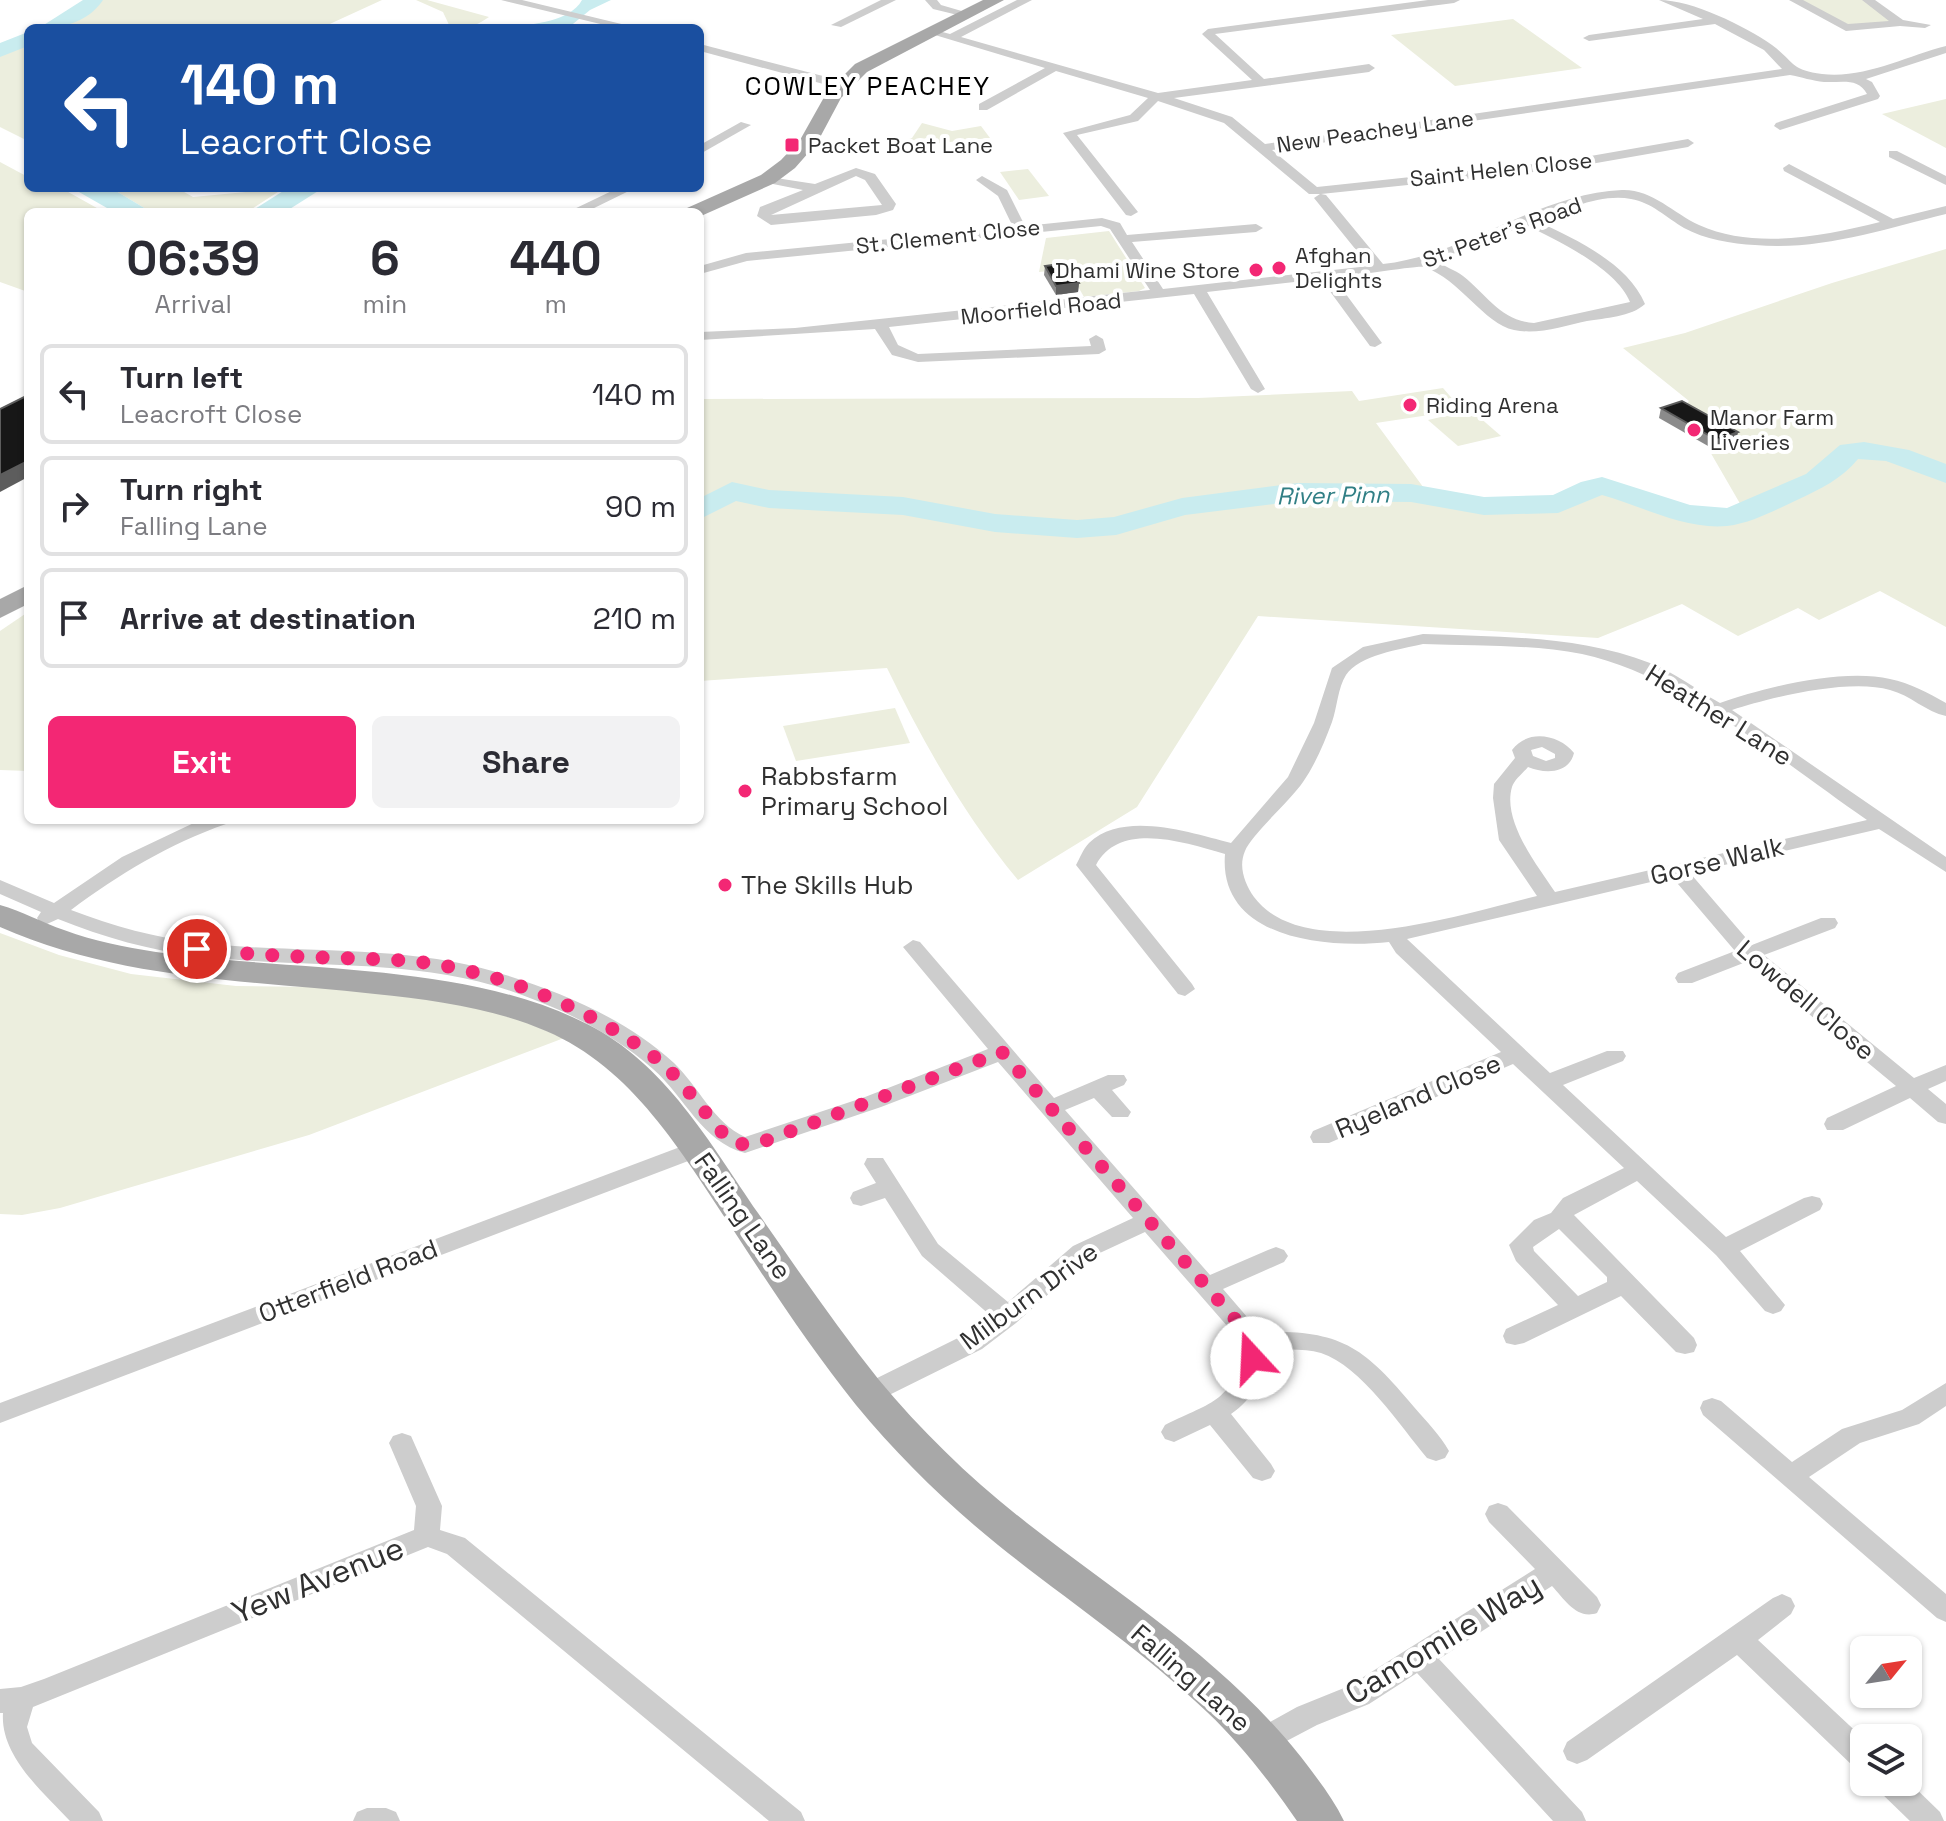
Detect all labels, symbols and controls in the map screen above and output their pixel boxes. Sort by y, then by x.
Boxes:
text: 140 m [180,49,339,120]
icon: left [48,56,152,160]
district label: COWLEY PEACHEY [745,69,991,103]
street label: New Peachey Lane [1275,103,1475,159]
text: Leacroft Close [180,119,433,165]
place label: Packet Boat Lane [808,131,993,159]
marker: Packet Boat Lane [783,136,801,154]
street label: Saint Helen Close [1408,146,1594,192]
street label: St. Peter's Road [1419,190,1585,274]
street label: St. Clement Close [854,212,1042,260]
text: 06:39 [126,228,260,289]
text: 6 [370,228,400,289]
text: 440 [509,228,602,289]
place label: Afghan Delights [1295,241,1382,294]
place label: Dhami Wine Store [1055,256,1240,284]
marker: Afghan Delights [1270,259,1288,277]
marker: Dhami Wine Store [1247,261,1265,279]
street label: Moorfield Road [959,286,1123,330]
text: Arrival [155,287,232,321]
text: min [363,287,407,321]
text: m [544,287,567,321]
text: Turn left [120,358,243,397]
icon: left [52,372,96,416]
text: 140 m [592,375,676,414]
place label: Riding Arena [1426,391,1559,419]
marker: Riding Arena [1401,396,1419,414]
text: Leacroft Close [120,397,302,431]
place label: Manor Farm Liveries [1710,403,1834,456]
marker: Manor Farm Liveries [1685,421,1703,439]
text: Turn right [120,470,263,509]
water label: River Pinn [1276,478,1391,511]
icon: right [52,484,96,528]
text: 90 m [605,487,676,526]
text: Falling Lane [120,509,268,543]
icon: arrive [52,596,96,640]
text: Arrive at destination [120,599,416,638]
text: 210 m [593,599,676,638]
street label: Heather Lane [1639,656,1799,774]
button: Exit [48,716,356,808]
button: Share [372,716,680,808]
place label: Rabbsfarm Primary School [761,759,948,823]
marker: Rabbsfarm Primary School [736,782,754,800]
street label: Gorse Walk [1647,829,1787,893]
place label: The Skills Hub [741,868,913,902]
marker: The Skills Hub [716,876,734,894]
pin [163,915,231,983]
icon: arrive [175,927,219,971]
street label: Lowdell Close [1730,932,1882,1068]
street label: Ryeland Close [1330,1046,1506,1146]
street label: Falling Lane [687,1146,799,1286]
street label: Otterfield Road [254,1231,442,1331]
street label: Milburn Drive [953,1234,1105,1358]
position arrow [1210,1316,1294,1400]
street label: Yew Avenue [226,1527,410,1633]
street label: Camomile Way [1338,1565,1548,1713]
street label: Falling Lane [1124,1617,1258,1739]
north arrow [1850,1636,1922,1708]
map controls [1850,1636,1922,1796]
button: layers [1850,1724,1922,1796]

